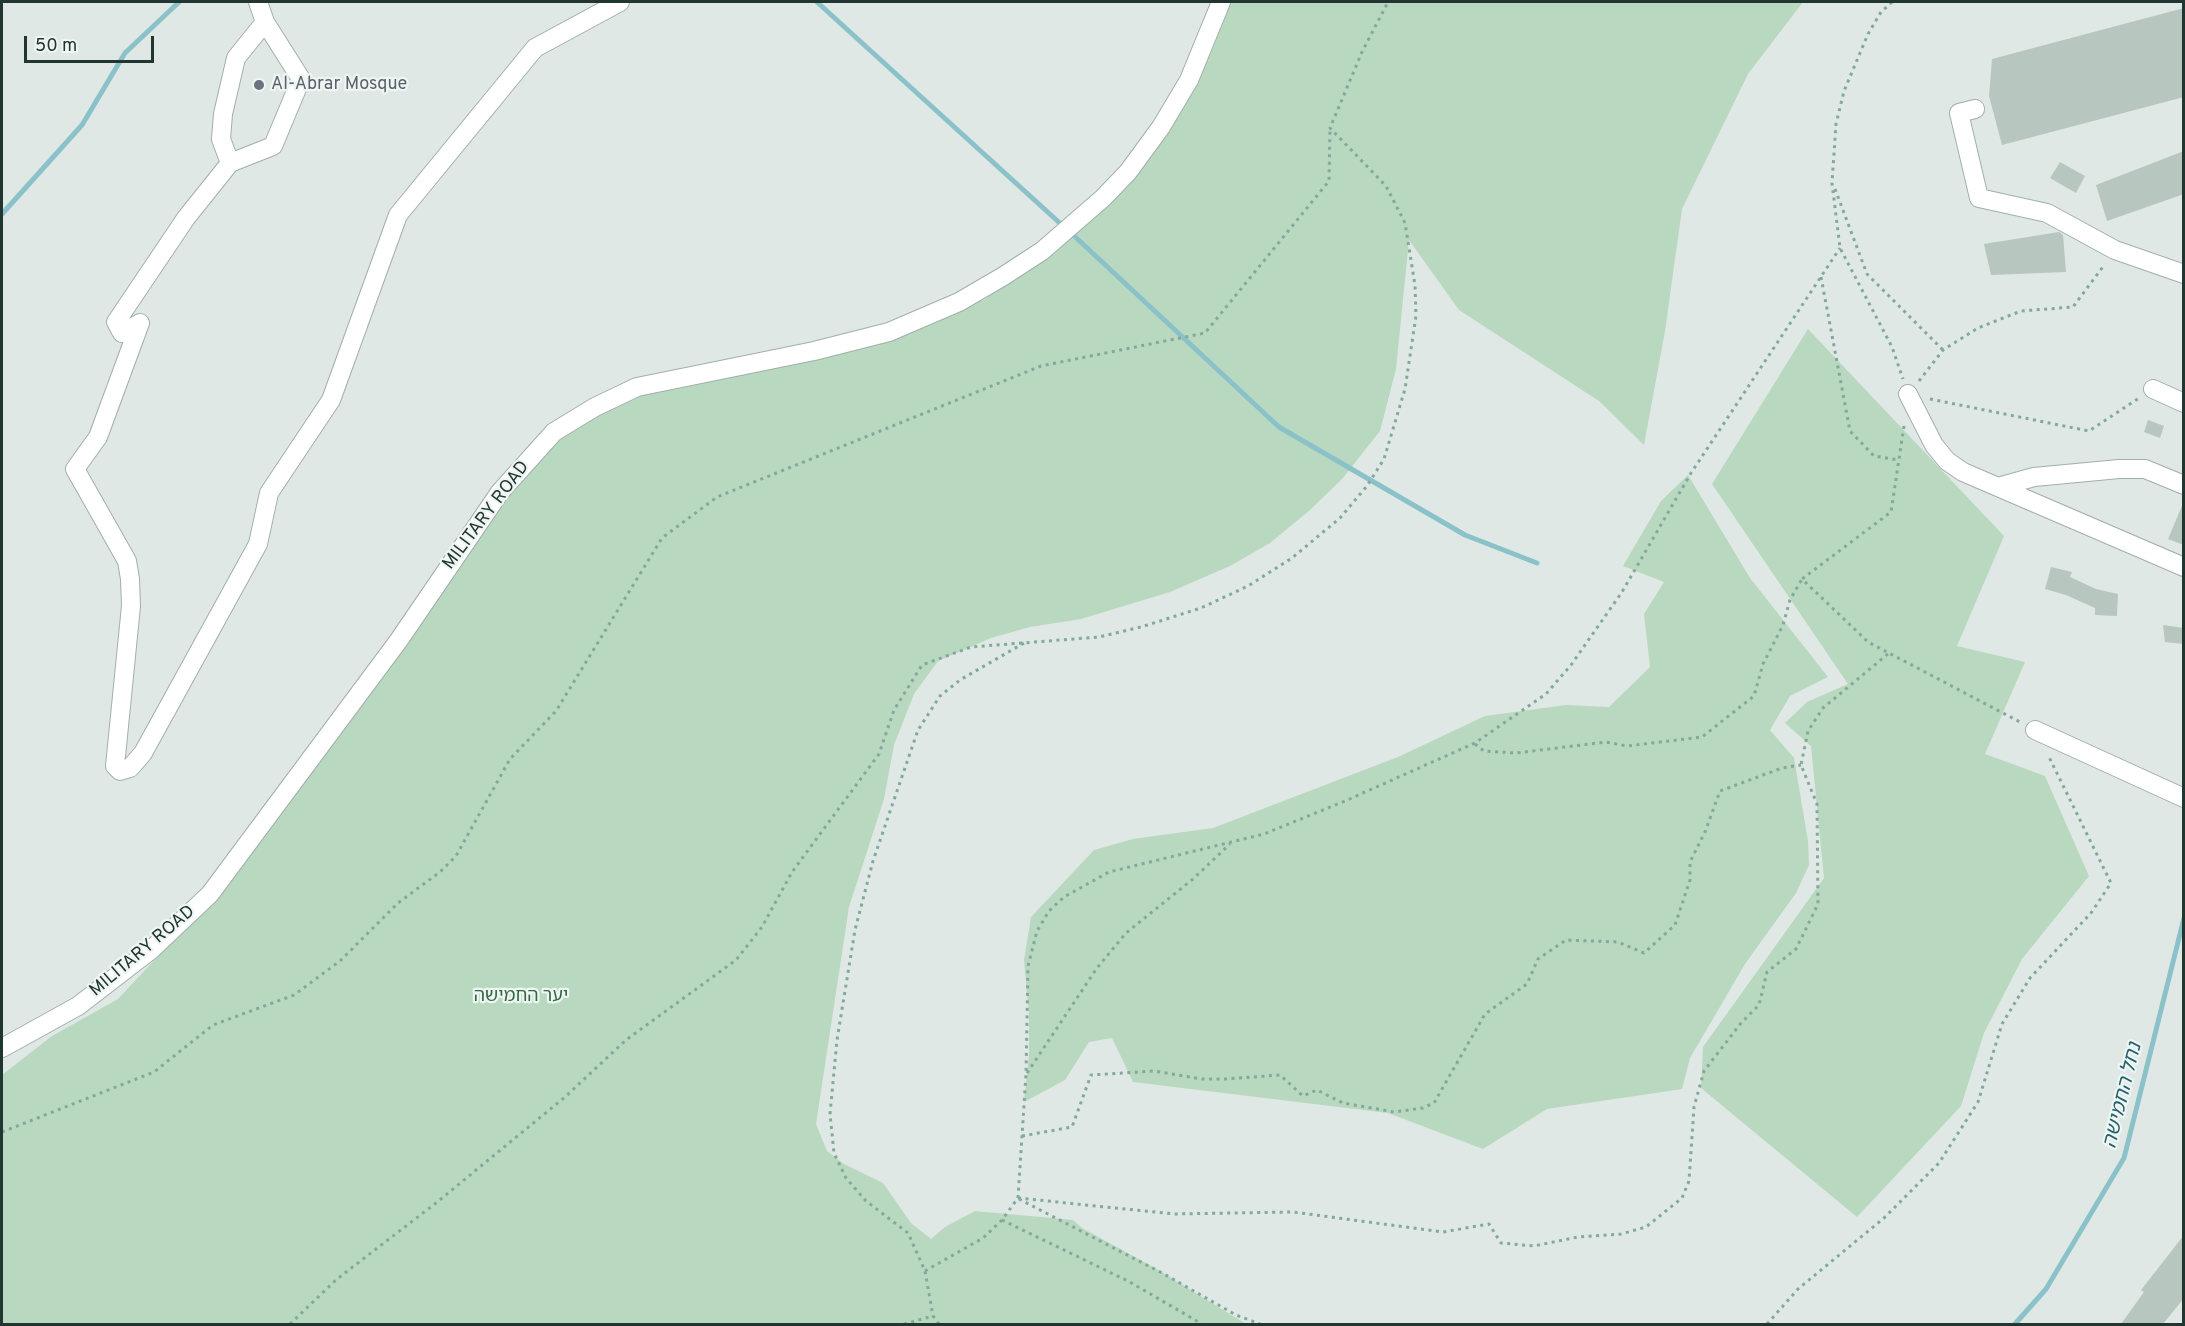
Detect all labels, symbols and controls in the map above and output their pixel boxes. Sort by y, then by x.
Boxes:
scale bar [27,24,158,62]
text: 50 m [35,35,77,58]
place label: Al-Abrar Mosque [271,74,407,96]
marker: Al-Abrar Mosque [252,78,266,92]
street label: MILITARY ROAD [439,457,535,575]
street label: MILITARY ROAD [86,902,200,1002]
park label: יער החמישה [474,986,568,1008]
water label: נחל החמישה [2099,1041,2149,1151]

